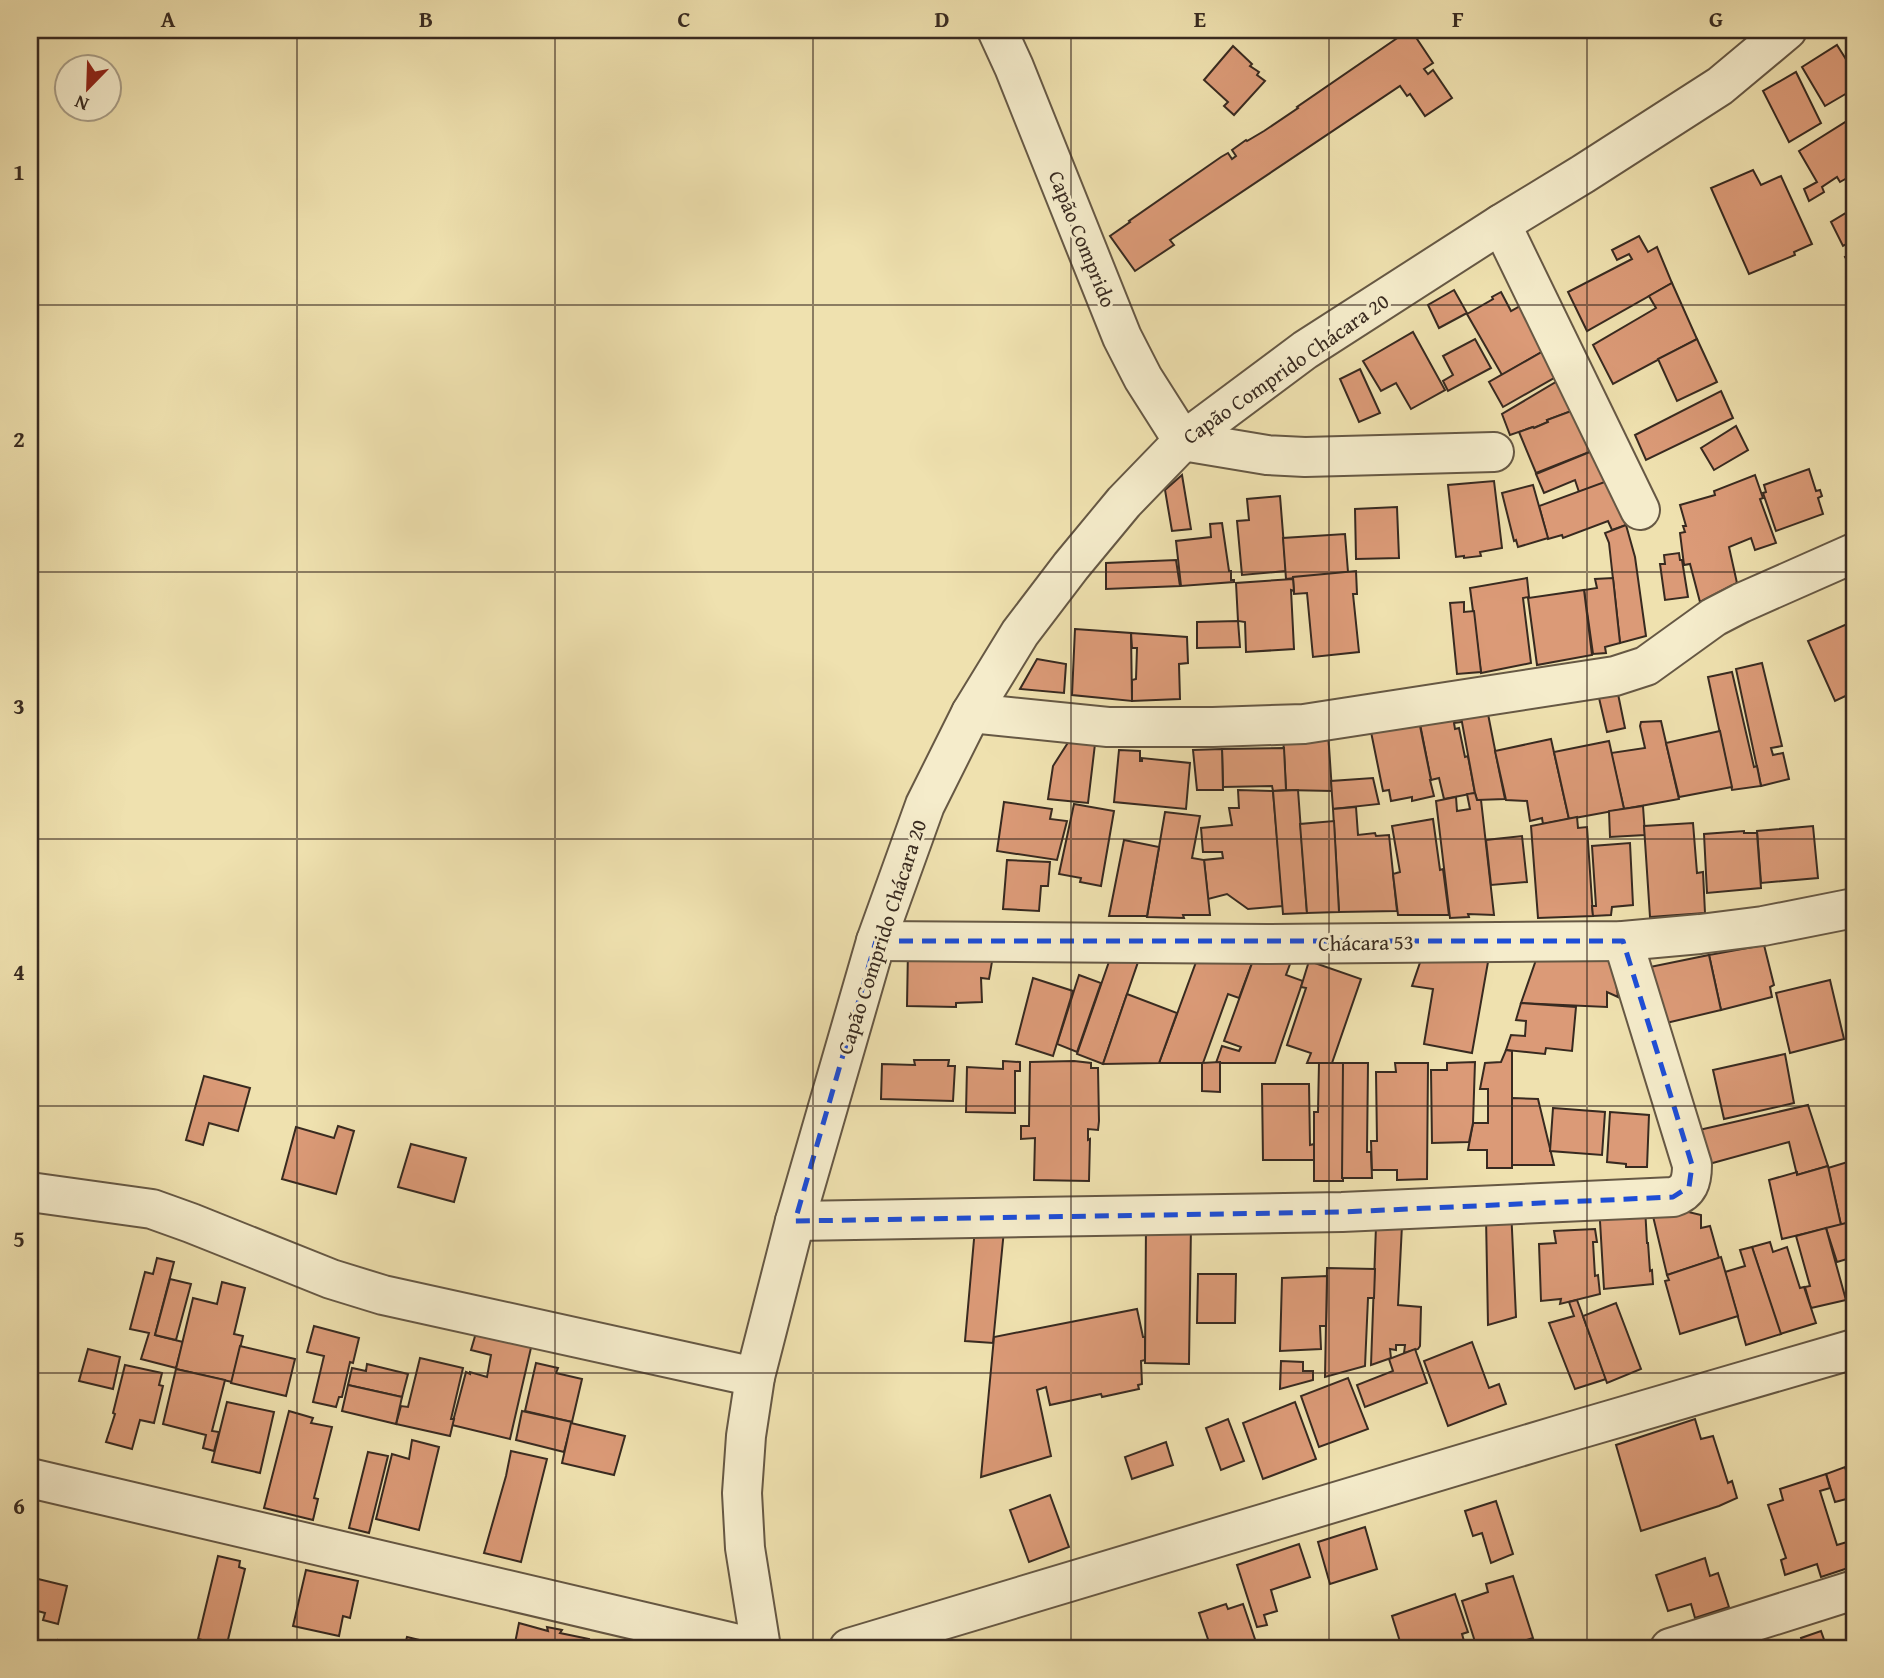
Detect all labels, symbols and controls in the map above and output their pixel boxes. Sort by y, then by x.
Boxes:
text: A [161,2,176,35]
text: B [419,2,433,35]
text: C [677,2,691,35]
text: D [935,2,950,35]
text: E [1194,2,1206,35]
text: F [1452,2,1464,35]
text: G [1709,2,1723,35]
north arrow [52,52,122,122]
text: N [70,88,93,119]
text: 1 [13,155,25,188]
street label: Capão Comprido [1041,166,1124,312]
street label: Capão Comprido Chácara 20 [1176,286,1395,452]
text: 2 [13,422,25,455]
text: 3 [13,689,25,722]
street label: Capão Comprido Chácara 20 [829,815,934,1058]
street label: Chácara 53 [1318,926,1414,959]
text: 4 [13,955,25,988]
text: 5 [13,1222,25,1255]
text: 6 [13,1489,25,1522]

